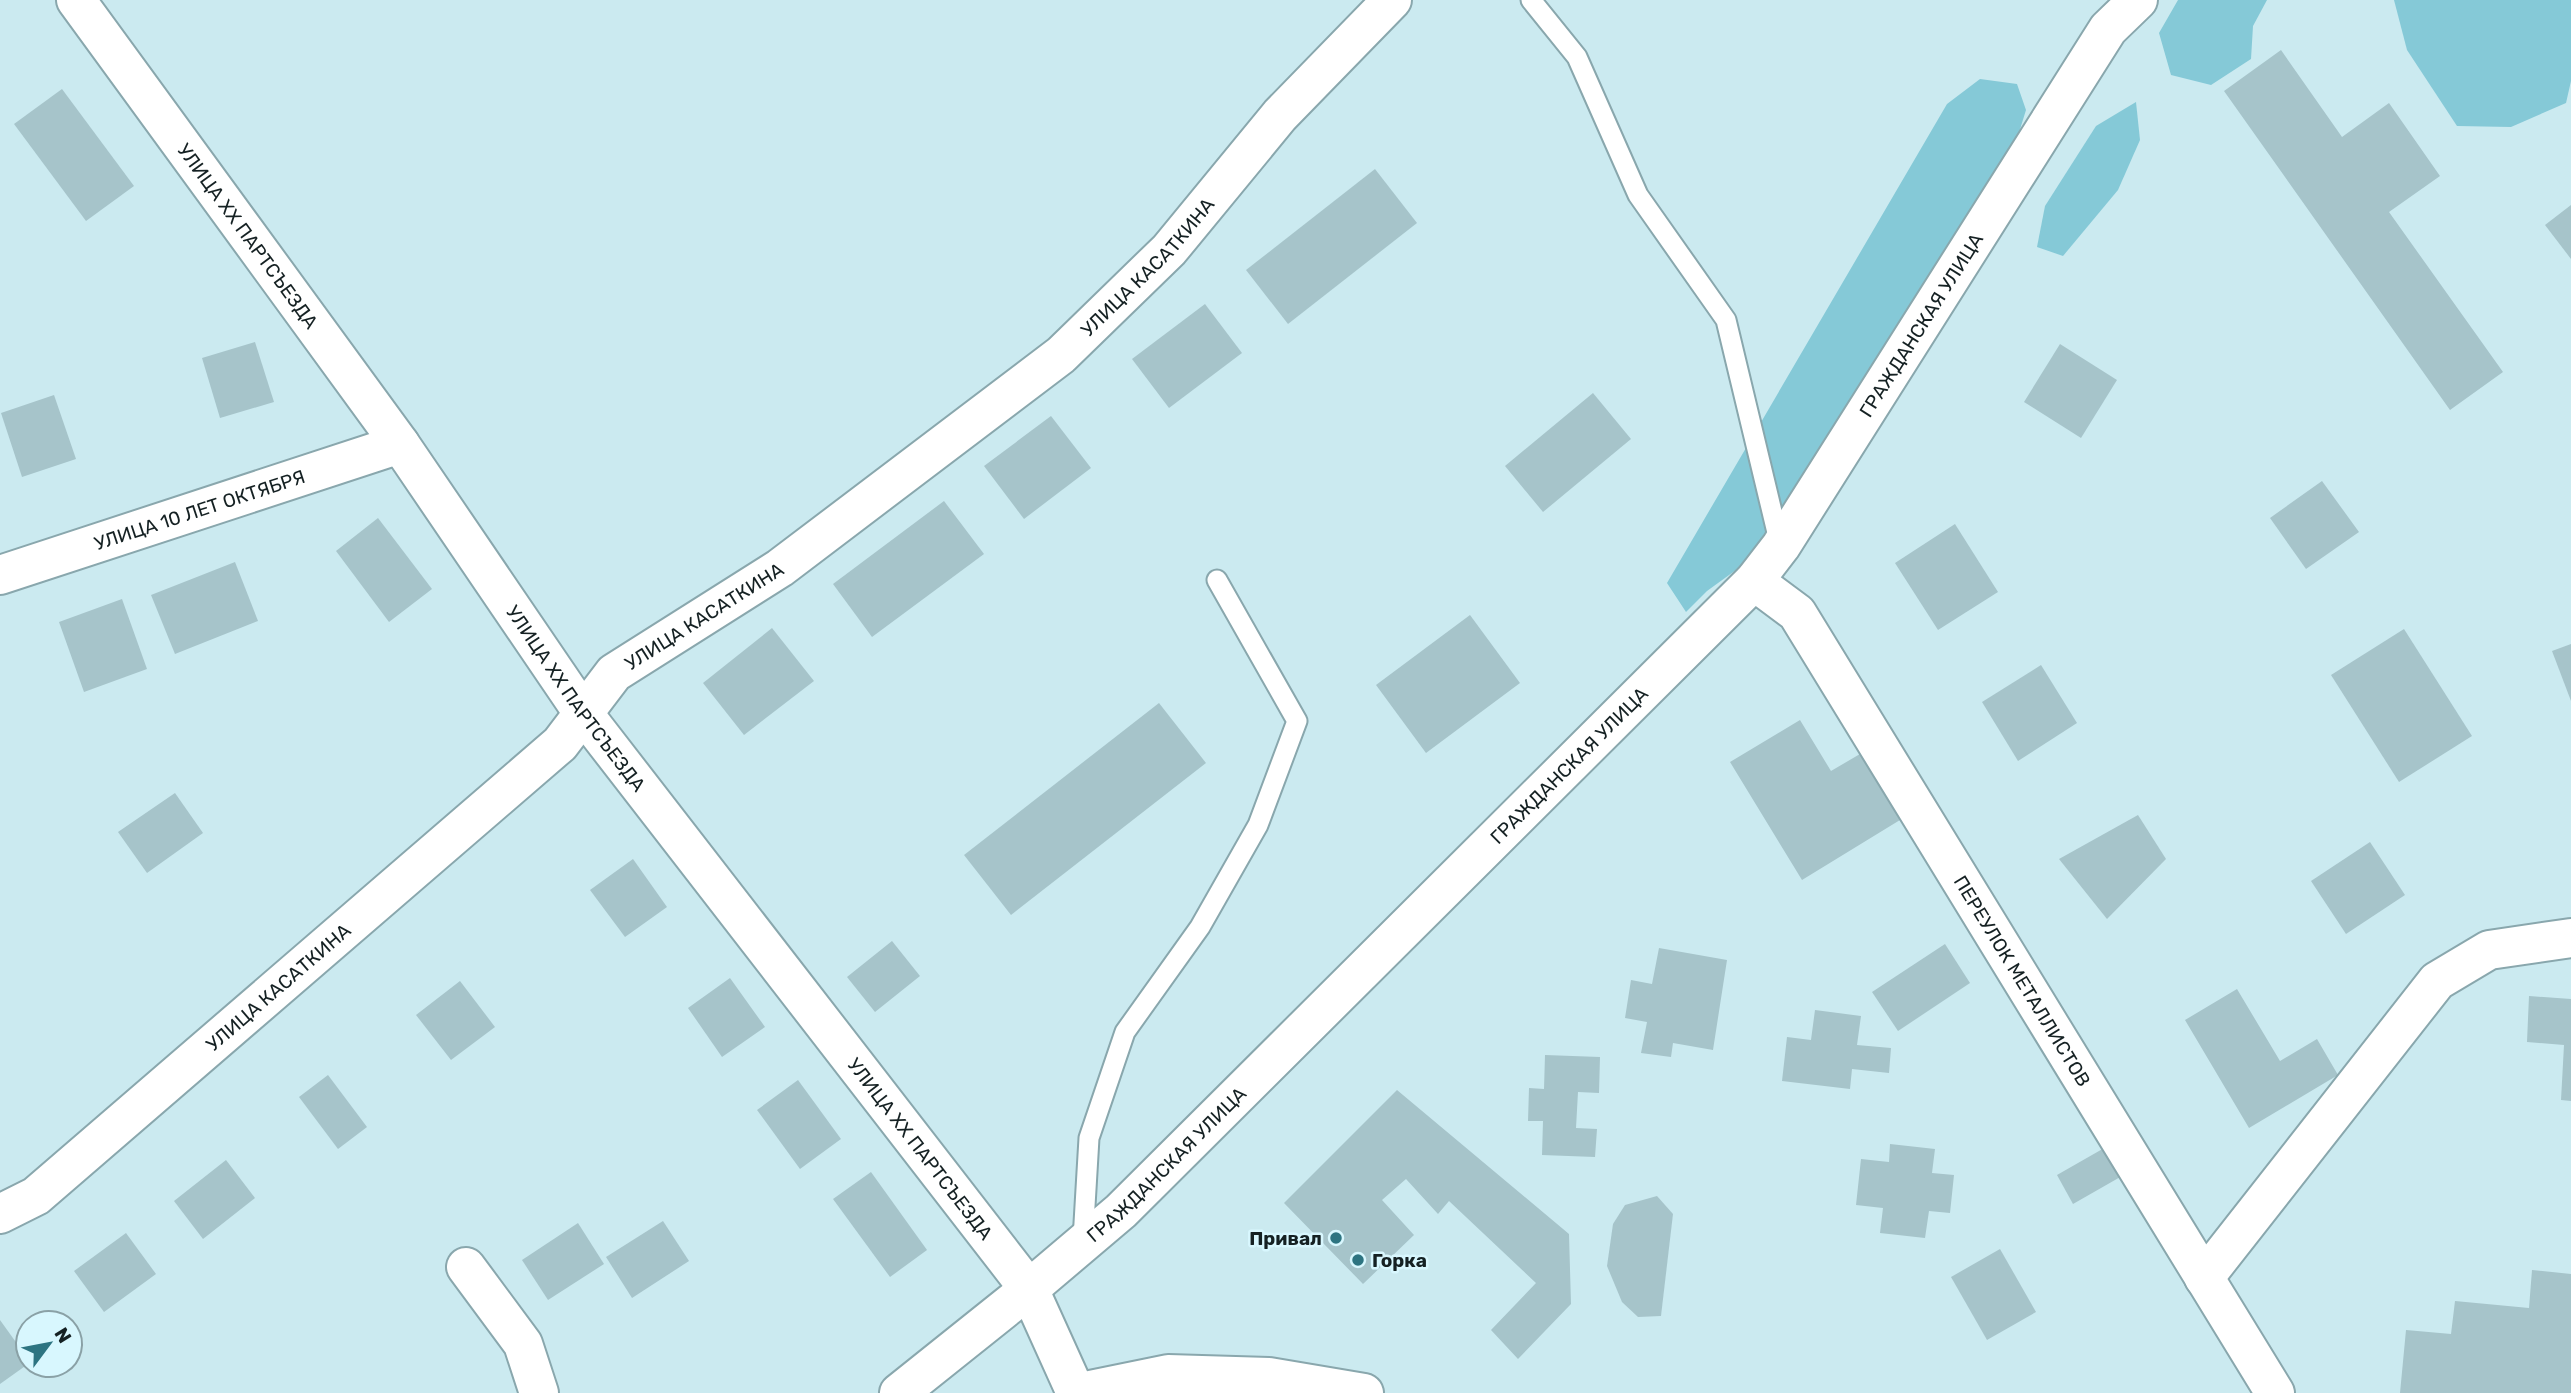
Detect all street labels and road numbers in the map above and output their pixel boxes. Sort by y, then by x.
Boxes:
street label: УЛИЦА XX ПАРТСЪЕЗДА [173,139,323,333]
street label: УЛИЦА КАСАТКИНА [1076,193,1219,341]
street label: ГРАЖДАНСКАЯ УЛИЦА [1854,228,1988,421]
street label: УЛИЦА 10 ЛЕТ ОКТЯБРЯ [91,464,308,555]
street label: УЛИЦА КАСАТКИНА [620,557,788,675]
street label: УЛИЦА XX ПАРТСЪЕЗДА [502,601,651,796]
street label: ГРАЖДАНСКАЯ УЛИЦА [1485,682,1653,849]
street label: ПЕРЕУЛОК МЕТАЛЛИСТОВ [1949,871,2096,1090]
street label: УЛИЦА КАСАТКИНА [201,918,355,1056]
street label: УЛИЦА XX ПАРТСЪЕЗДА [843,1053,998,1244]
street label: ГРАЖДАНСКАЯ УЛИЦА [1082,1082,1251,1247]

